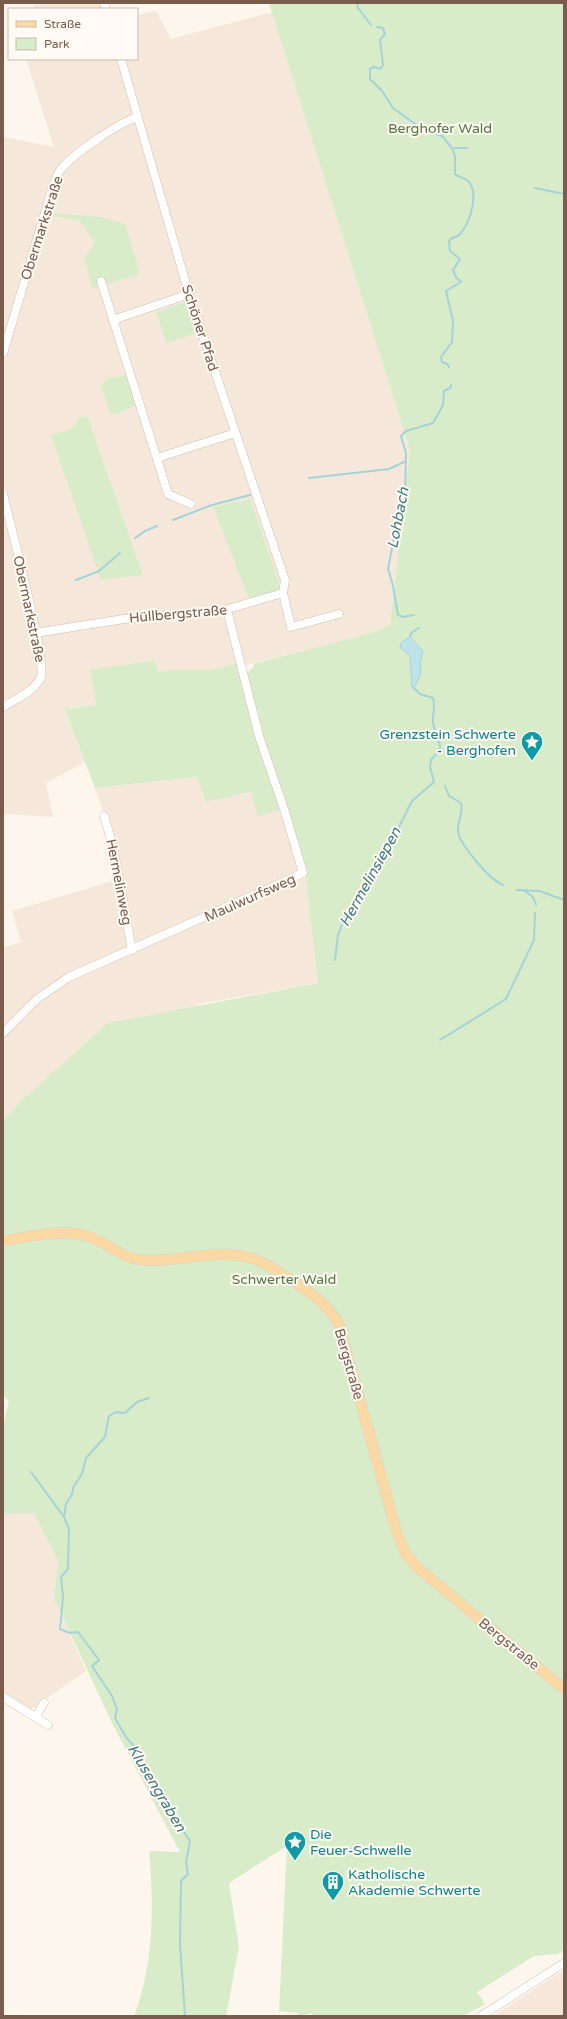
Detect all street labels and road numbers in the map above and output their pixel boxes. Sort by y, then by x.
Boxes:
street label: Obermarkstraße [17,174,67,282]
street label: Schöner Pfad [178,283,222,373]
street label: Obermarkstraße [9,554,49,664]
street label: Hüllbergstraße [128,601,228,627]
street label: Hermelinweg [102,837,136,927]
street label: Maulwurfsweg [202,870,298,926]
street label: Bergstraße [331,1326,367,1402]
street label: Bergstraße [475,1614,543,1674]

